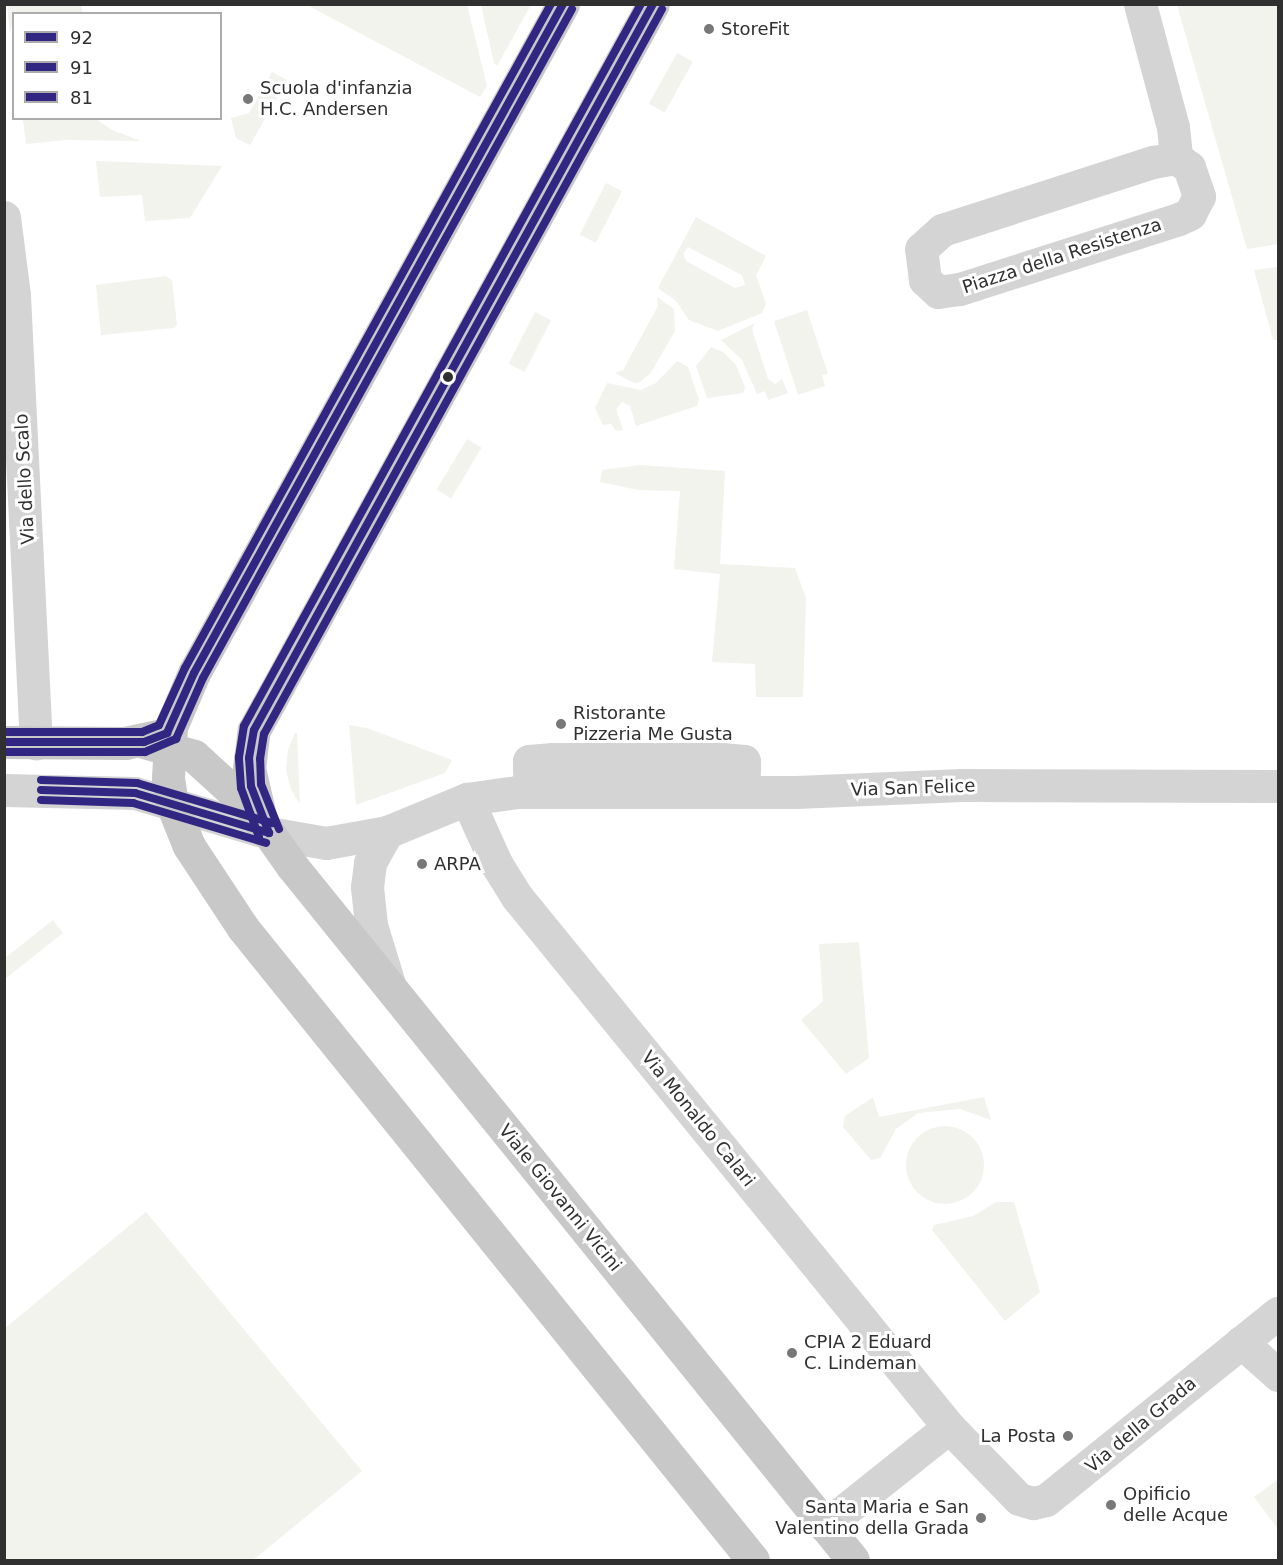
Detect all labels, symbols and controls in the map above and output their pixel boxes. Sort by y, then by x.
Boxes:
legend [12,12,222,120]
place label: StoreFit [721,18,790,40]
marker: StoreFit [702,22,716,36]
text: 92 [70,27,93,48]
text: 91 [70,57,93,78]
place label: Scuola d'infanzia H.C. Andersen [260,78,413,121]
text: 81 [70,87,93,108]
marker: Scuola d'infanzia H.C. Andersen [241,92,255,106]
street label: Piazza della Resistenza [960,214,1164,298]
unlabelled marker [442,371,454,383]
street label: Via dello Scalo [11,413,39,545]
place label: Ristorante Pizzeria Me Gusta [573,703,733,746]
marker: Ristorante Pizzeria Me Gusta [554,717,568,731]
street label: Via San Felice [850,775,976,801]
place label: ARPA [434,853,481,875]
marker: ARPA [415,857,429,871]
street label: Via Monaldo Calari [637,1047,759,1191]
street label: Viale Giovanni Vicini [494,1120,626,1276]
place label: CPIA 2 Eduard C. Lindeman [804,1332,932,1374]
marker: CPIA 2 Eduard C. Lindeman [785,1346,799,1360]
street label: Via della Grada [1081,1372,1201,1478]
place label: La Posta [981,1425,1056,1447]
marker: La Posta [1061,1429,1075,1443]
place label: Opificio delle Acque [1123,1484,1228,1526]
place label: Santa Maria e San Valentino della Grada [775,1497,969,1540]
marker: Opificio delle Acque [1104,1498,1118,1512]
marker: Santa Maria e San Valentino della Grada [974,1511,988,1525]

